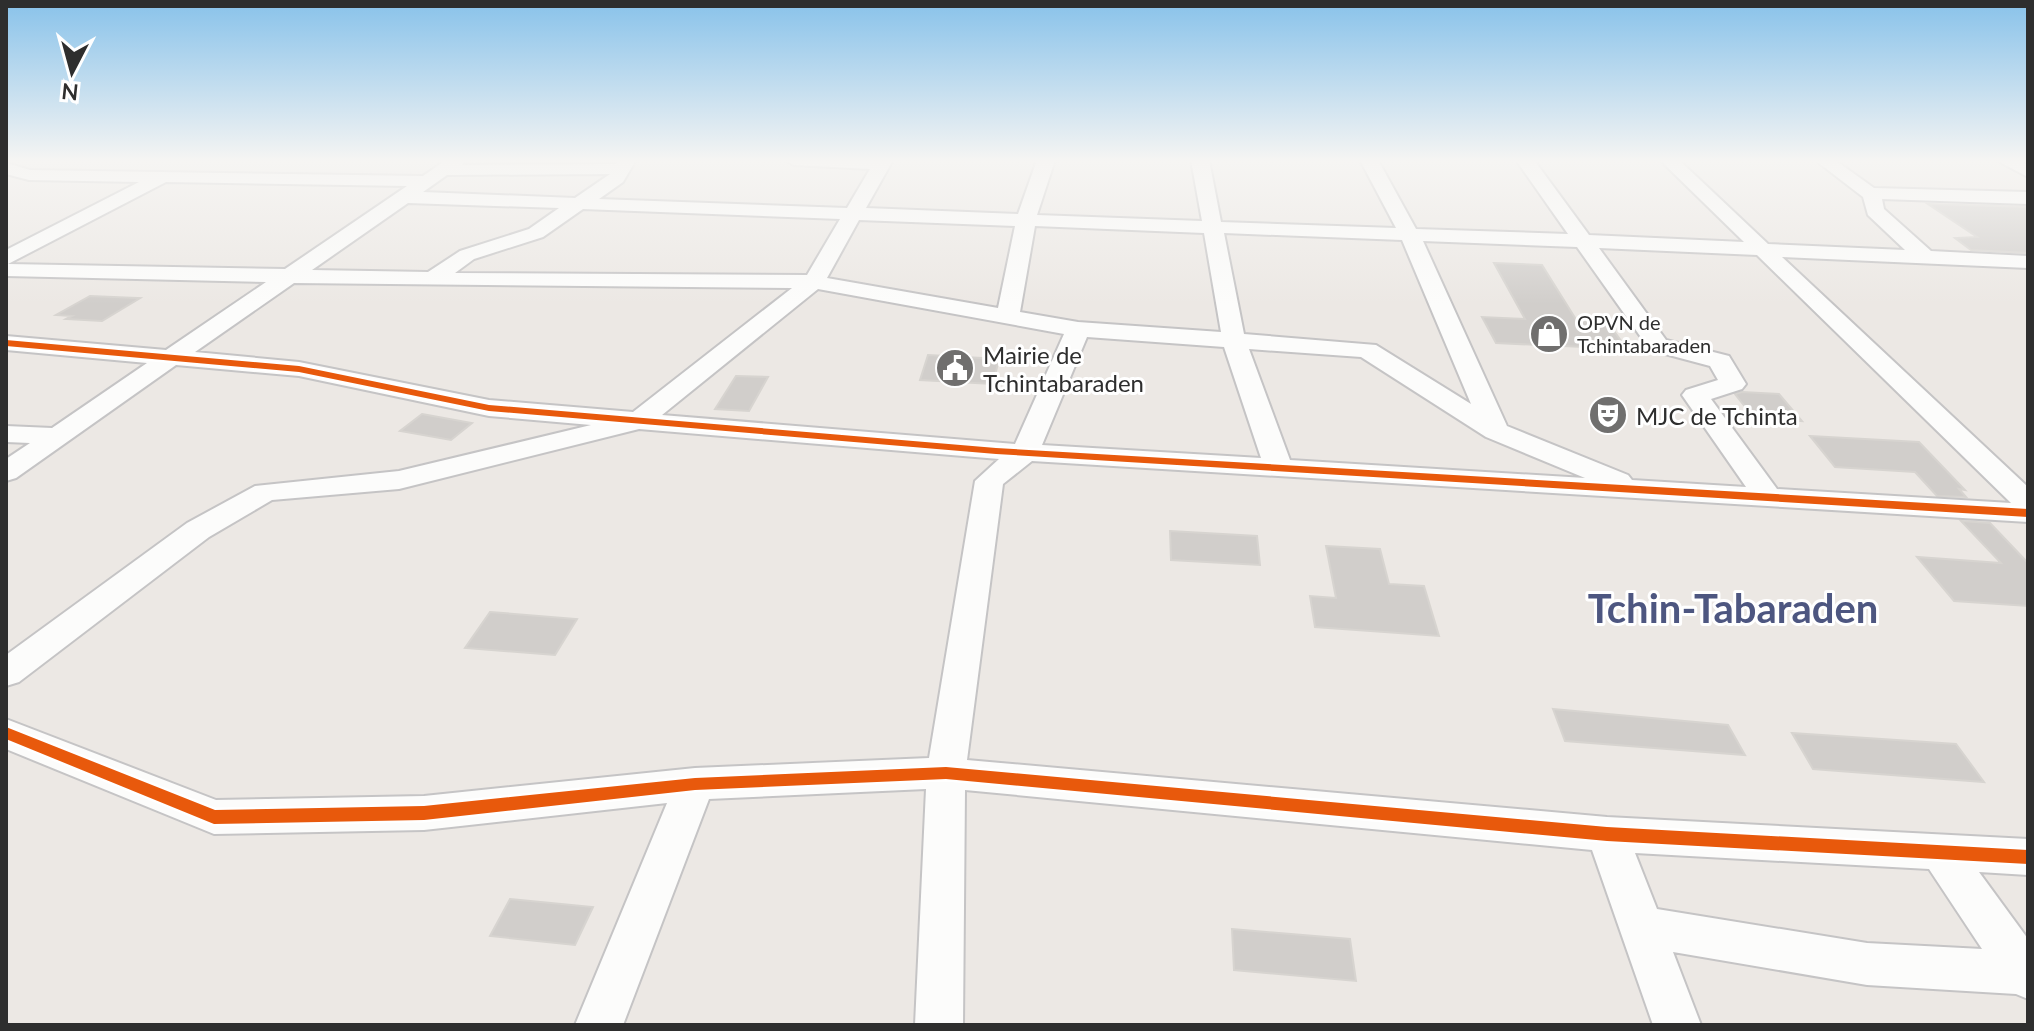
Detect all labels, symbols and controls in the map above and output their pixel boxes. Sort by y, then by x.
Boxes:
north arrow [32,32,112,112]
text: N [60,78,80,107]
place label: OPVN de Tchintabaraden [1577,310,1711,357]
shop icon: OPVN de Tchintabaraden [1528,313,1570,355]
place label: Mairie de Tchintabaraden [983,340,1144,397]
public building icon: Mairie de Tchintabaraden [934,347,976,389]
theatre icon: MJC de Tchinta [1587,394,1629,436]
place label: MJC de Tchinta [1636,401,1798,430]
district label: Tchin-Tabaraden [1588,584,1878,632]

